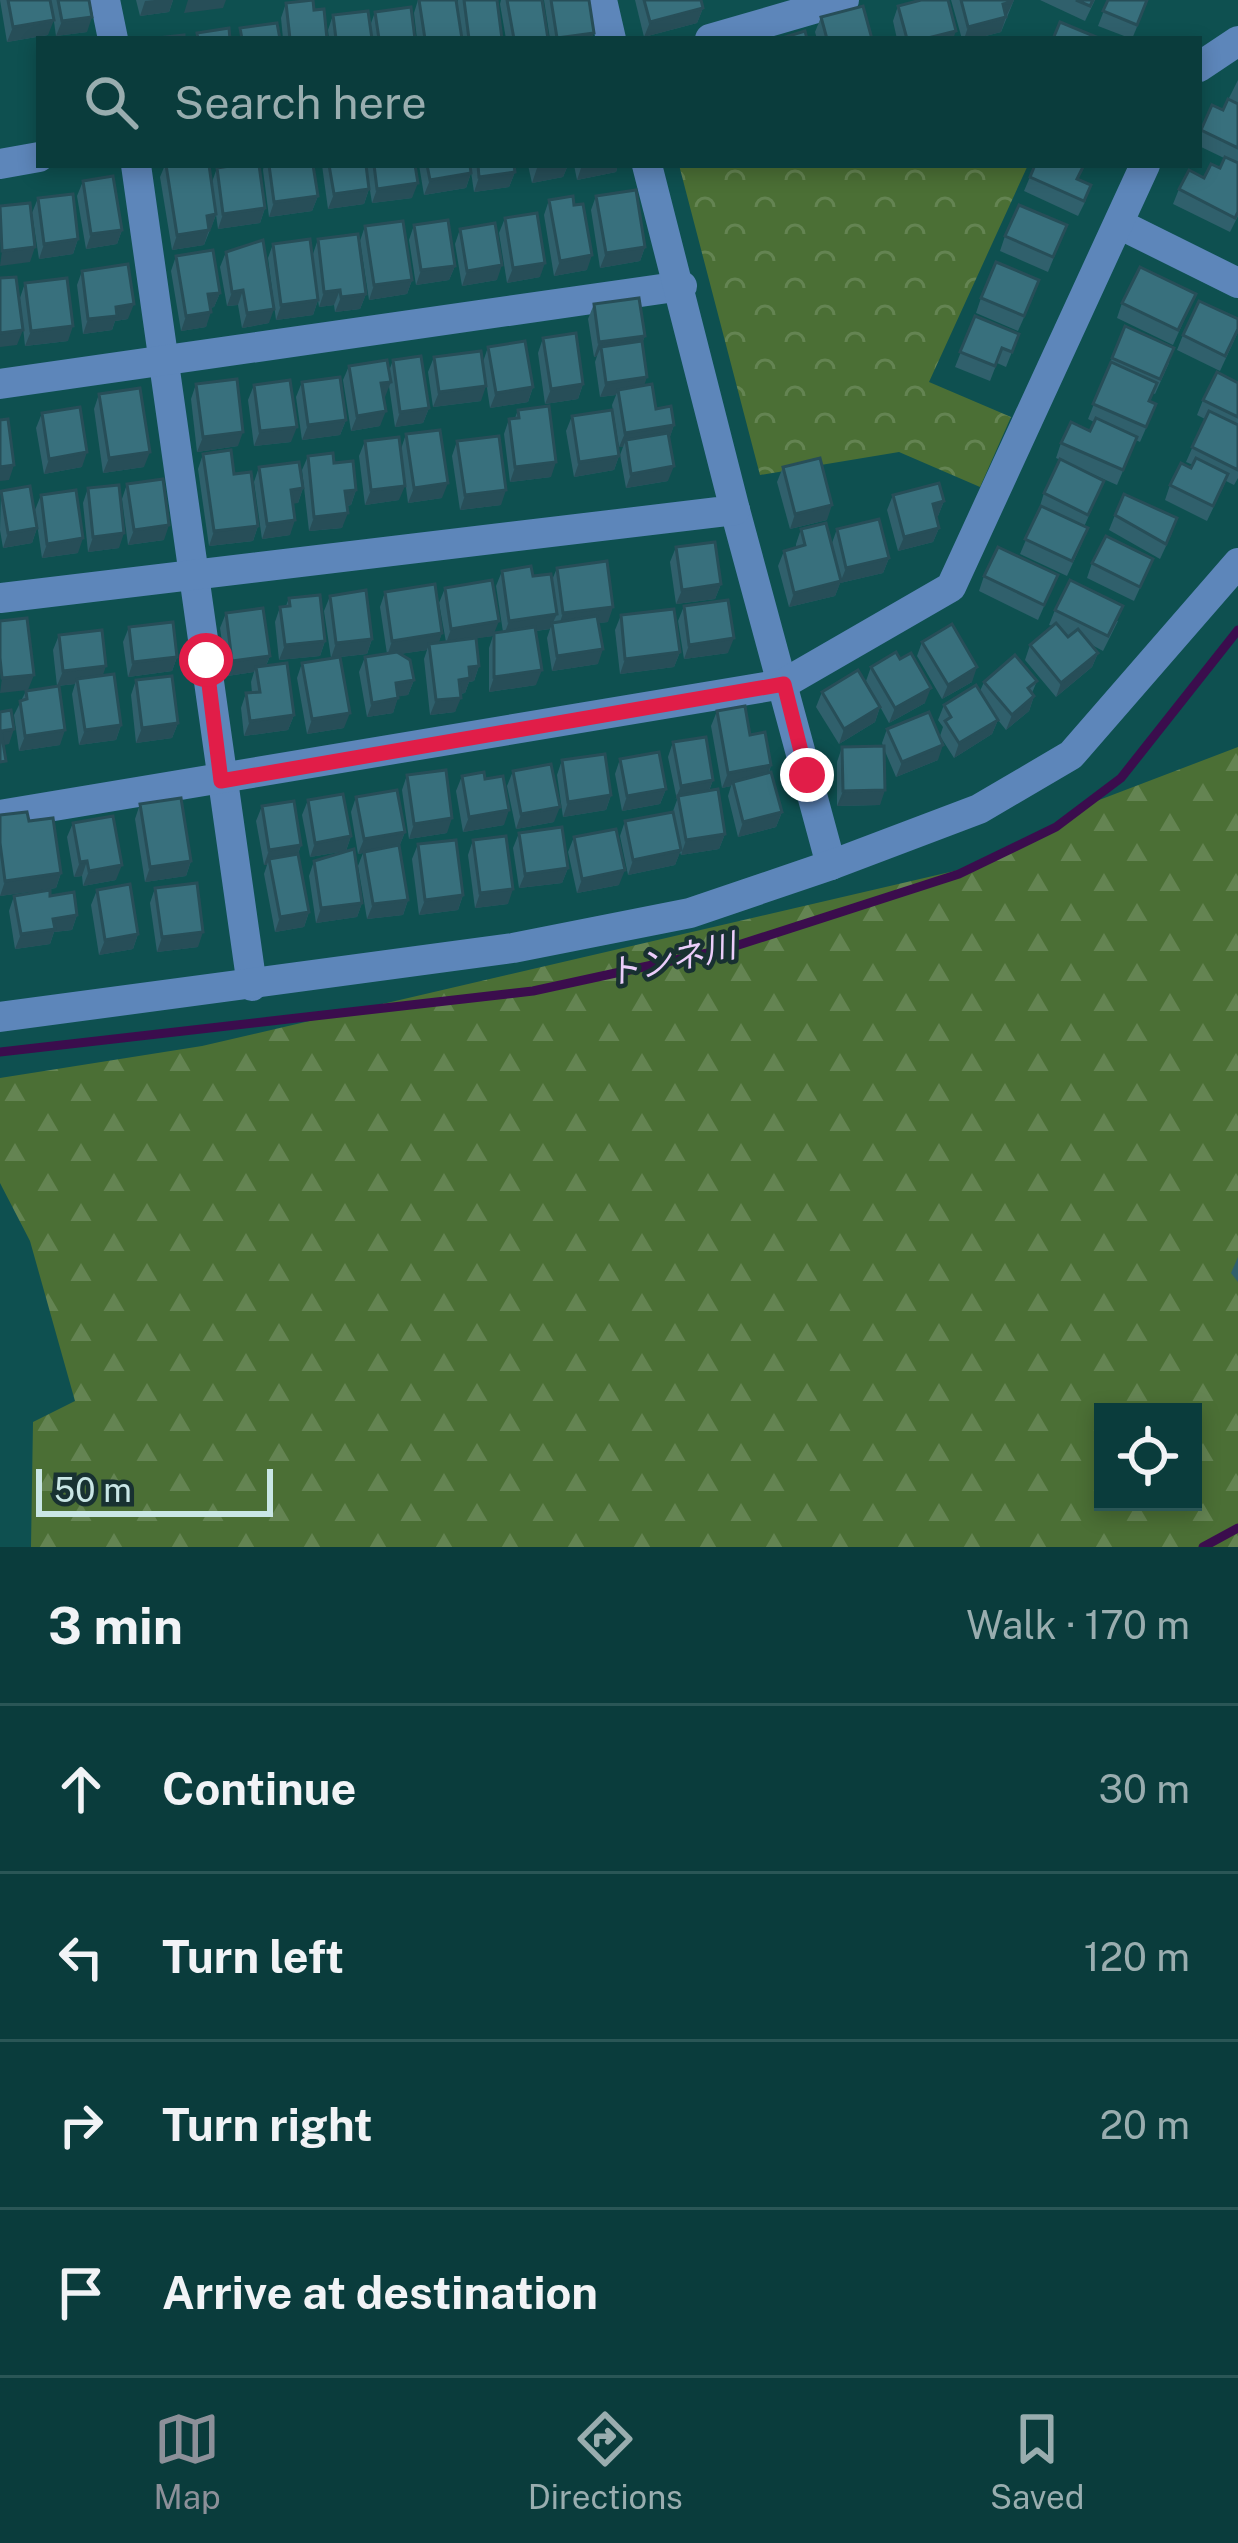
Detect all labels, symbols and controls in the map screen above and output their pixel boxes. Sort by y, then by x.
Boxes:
search box [36,36,1202,168]
icon: search [78,69,144,135]
text: Search here [174,76,427,129]
route start [179,633,233,687]
route end [780,748,834,802]
water label: トンネ川 [603,925,742,992]
map controls [1094,1403,1202,1511]
button: locate [1094,1403,1202,1511]
scale bar [36,1463,273,1516]
text: 50 m [54,1471,132,1509]
text: 3 min [48,1596,183,1655]
text: Walk · 170 m [966,1602,1190,1648]
icon: ahead [48,1756,114,1822]
text: Continue [162,1762,356,1815]
text: 30 m [1099,1766,1190,1812]
icon: left [48,1924,114,1990]
text: Turn left [162,1930,344,1983]
text: 120 m [1084,1934,1190,1980]
icon: right [48,2092,114,2158]
text: Turn right [162,2098,373,2151]
text: 20 m [1100,2102,1190,2148]
icon: arrive [48,2260,114,2326]
text: Arrive at destination [162,2266,598,2319]
tab: Map [154,2406,221,2516]
tab: Directions [528,2406,683,2516]
tab: Saved [990,2406,1084,2516]

